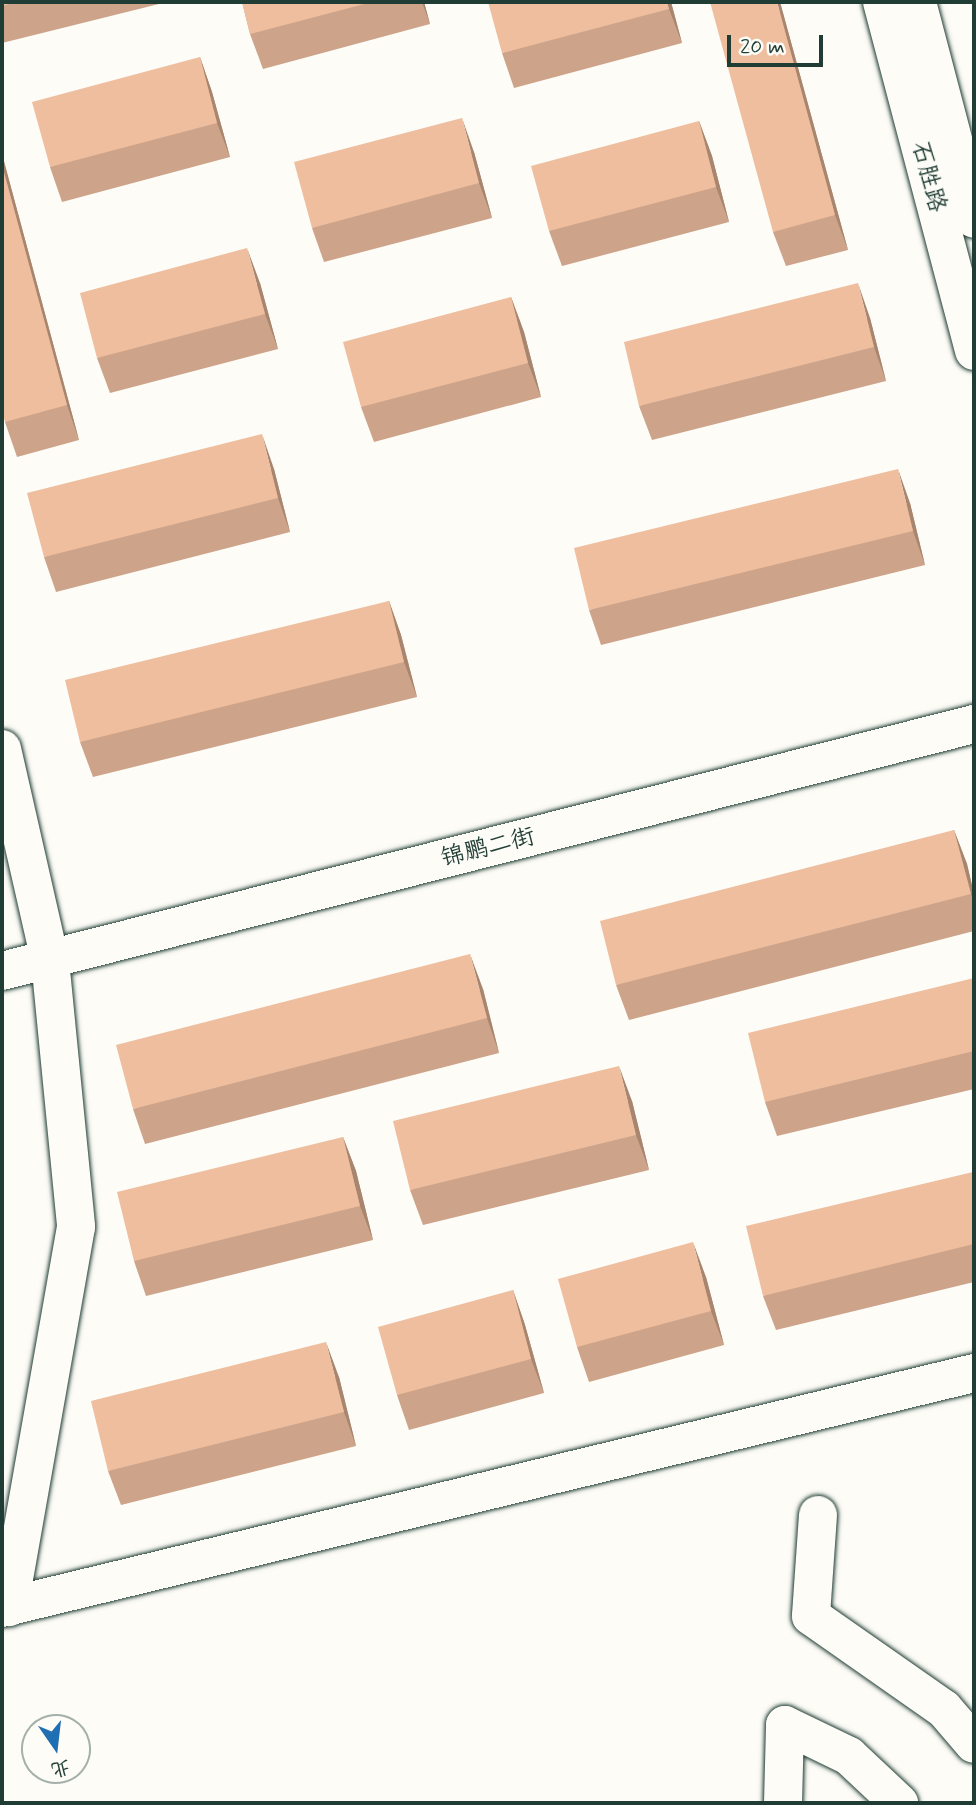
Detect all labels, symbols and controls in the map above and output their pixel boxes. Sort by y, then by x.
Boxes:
scale bar [731,21,827,65]
text: 20 m [740,33,785,61]
street label: 石胜路 [905,138,951,216]
street label: 锦鹏二街 [438,822,538,874]
north arrow [21,1714,91,1784]
text: 北 [48,1753,73,1782]

